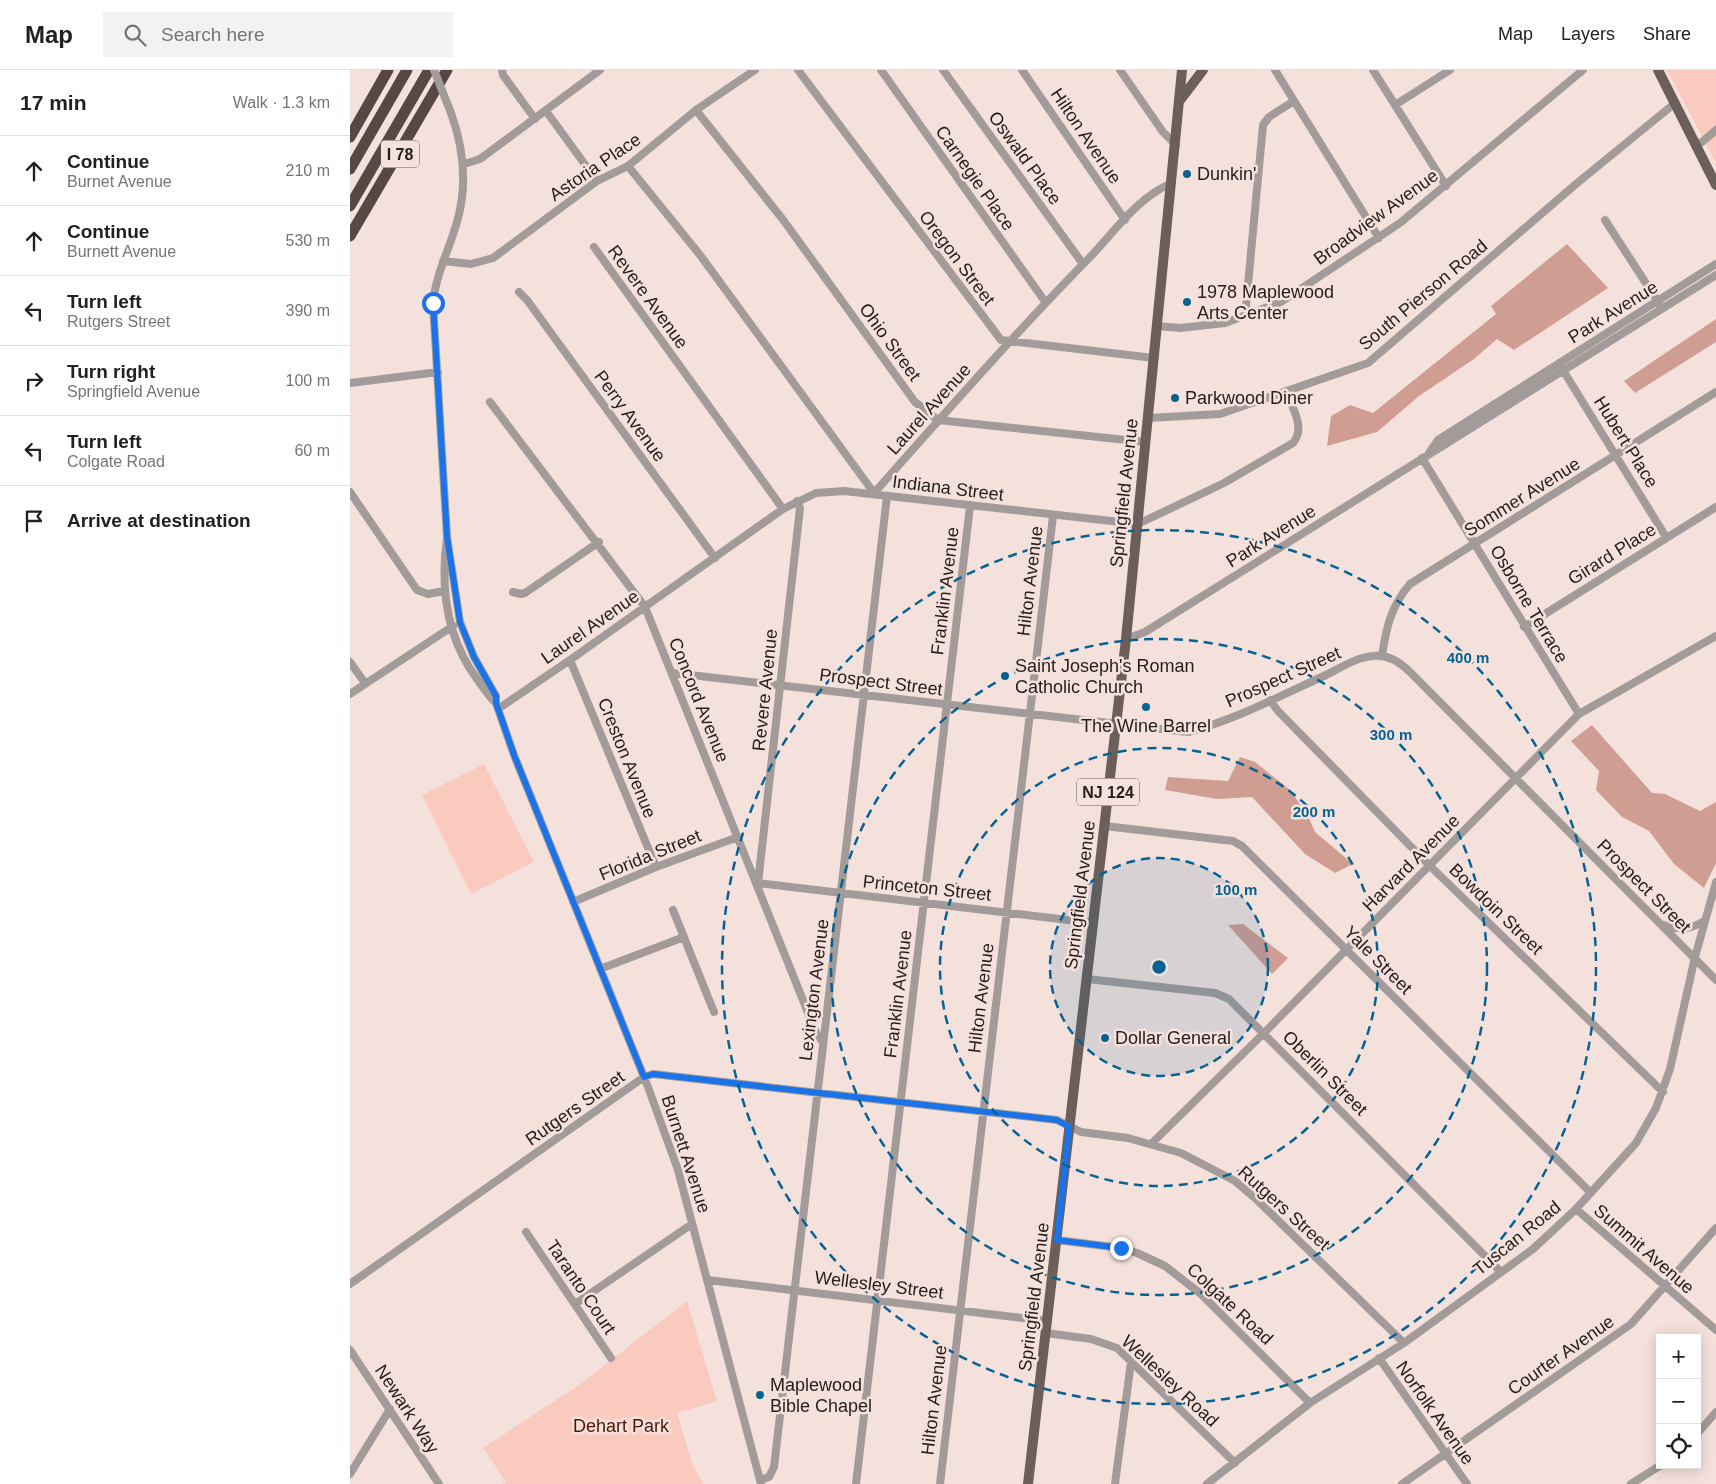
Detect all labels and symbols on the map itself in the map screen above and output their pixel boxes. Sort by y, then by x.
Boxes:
street label: Hilton Avenue [1047,84,1125,188]
street label: Oswald Place [985,108,1065,208]
street label: Carnegie Place [932,122,1018,234]
street label: Astoria Place [545,129,645,205]
road number: I 78 [381,140,419,168]
place label: Dunkin' [1197,164,1256,184]
street label: Broadview Avenue [1310,165,1442,269]
marker: Dunkin' [1181,168,1193,180]
street label: Oregon Street [915,207,999,309]
street label: South Pierson Road [1355,236,1491,354]
street label: Revere Avenue [604,241,692,353]
street label: Park Avenue [1565,277,1661,347]
place label: 1978 Maplewood Arts Center [1197,282,1334,323]
route start [422,292,445,315]
marker: 1978 Maplewood Arts Center [1181,296,1193,308]
street label: Ohio Street [855,299,925,385]
street label: Laurel Avenue [883,360,975,458]
street label: Perry Avenue [590,367,670,465]
place label: Parkwood Diner [1185,388,1313,408]
marker: Parkwood Diner [1169,392,1181,404]
street label: Hubert Place [1590,393,1662,491]
street label: Springfield Avenue [1106,417,1142,569]
street label: Sommer Avenue [1460,453,1584,541]
street label: Indiana Street [891,471,1005,505]
street label: Park Avenue [1223,501,1319,571]
street label: Girard Place [1564,519,1660,589]
street label: Hilton Avenue [1013,525,1047,637]
street label: Franklin Avenue [927,526,963,656]
street label: Osborne Terrace [1486,542,1572,666]
street label: Laurel Avenue [537,586,643,668]
street label: Revere Avenue [749,628,781,752]
street label: Concord Avenue [665,635,733,765]
street label: Prospect Street [1222,643,1344,711]
text: 400 m [1447,649,1489,666]
place label: Saint Joseph's Roman Catholic Church [1015,656,1195,697]
street label: Prospect Street [818,665,944,699]
marker: Saint Joseph's Roman Catholic Church [999,670,1011,682]
street label: Creston Avenue [594,695,660,821]
marker: The Wine Barrel [1140,701,1152,713]
place label: The Wine Barrel [1081,716,1211,736]
text: 300 m [1370,726,1412,743]
road number: NJ 124 [1077,779,1139,806]
text: 200 m [1293,803,1335,820]
street label: Harvard Avenue [1358,810,1464,916]
street label: Springfield Avenue [1061,819,1099,971]
street label: Florida Street [596,825,704,885]
street label: Prospect Street [1593,835,1695,937]
street label: Bowdoin Street [1445,859,1547,959]
street label: Princeton Street [862,871,992,905]
text: 100 m [1215,881,1257,898]
street label: Lexington Avenue [795,918,833,1062]
street label: Yale Street [1340,922,1416,998]
street label: Franklin Avenue [880,929,916,1059]
street label: Hilton Avenue [964,942,998,1054]
centre of rings [1150,958,1168,976]
street label: Oberlin Street [1279,1027,1371,1119]
place label: Dollar General [1115,1028,1231,1048]
marker: Dollar General [1099,1032,1111,1044]
street label: Rutgers Street [522,1067,628,1149]
street label: Burnett Avenue [658,1093,714,1215]
street label: Rutgers Street [1234,1162,1334,1254]
street label: Tuscan Road [1469,1197,1565,1279]
street label: Summit Avenue [1590,1200,1698,1298]
street label: Springfield Avenue [1015,1221,1053,1373]
street label: Taranto Court [542,1236,620,1338]
route end [1110,1237,1133,1260]
street label: Colgate Road [1183,1259,1277,1349]
street label: Wellesley Street [813,1267,945,1303]
street label: Courter Avenue [1504,1311,1618,1399]
street label: Wellesley Road [1118,1331,1222,1431]
street label: Hilton Avenue [917,1344,951,1456]
street label: Norfolk Avenue [1392,1357,1478,1469]
street label: Newark Way [371,1361,443,1457]
place label: Maplewood Bible Chapel [770,1375,872,1416]
marker: Maplewood Bible Chapel [754,1389,766,1401]
park label: Dehart Park [573,1416,670,1436]

